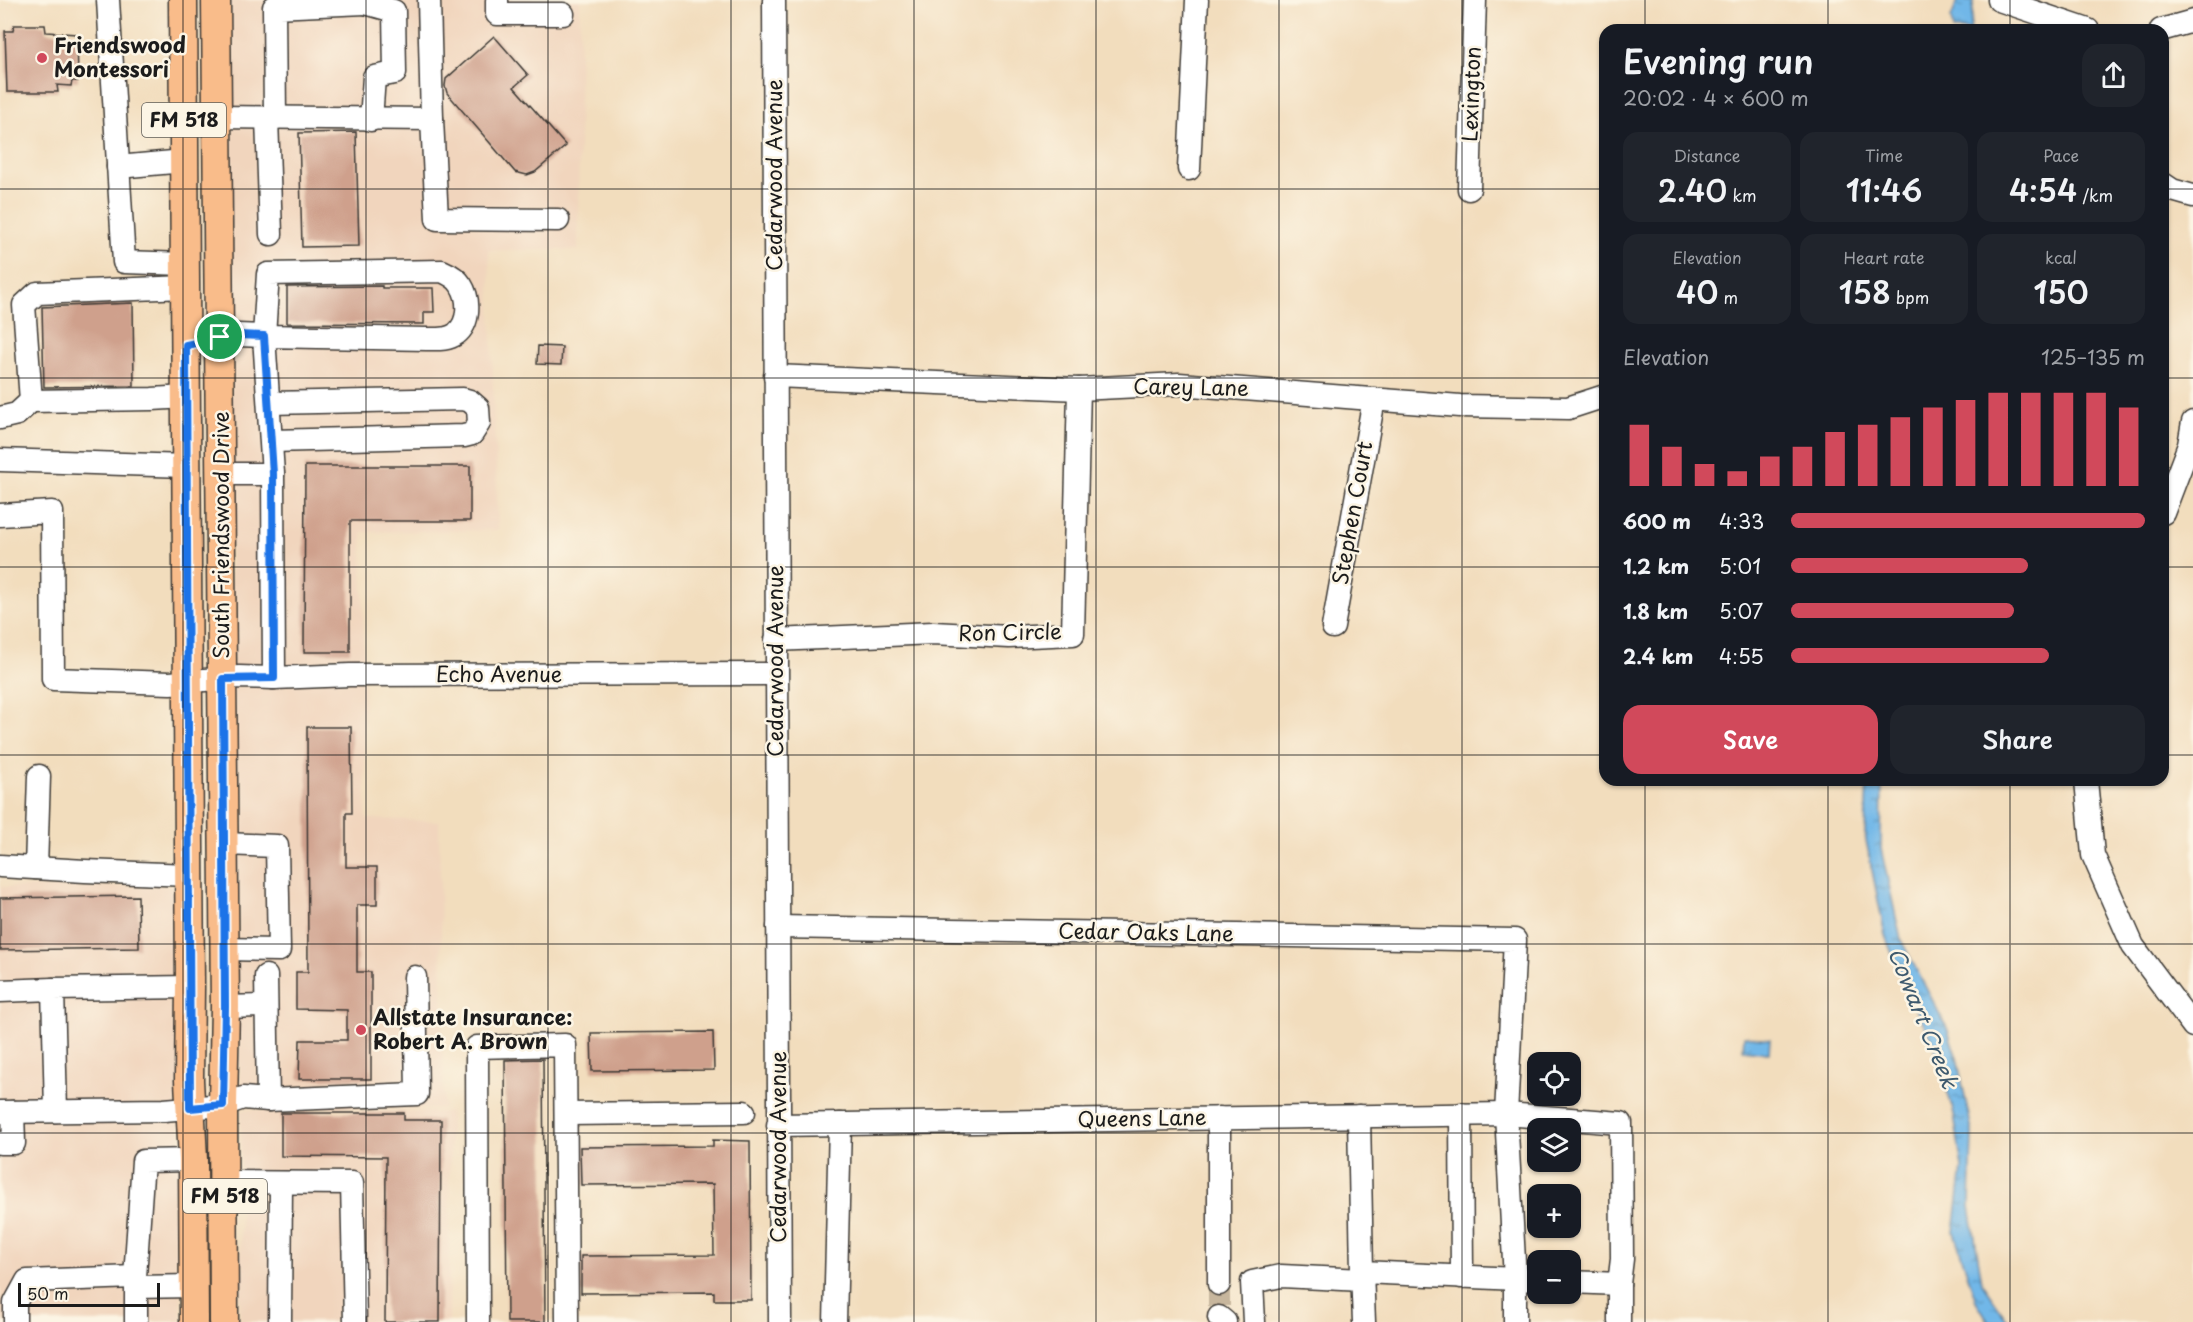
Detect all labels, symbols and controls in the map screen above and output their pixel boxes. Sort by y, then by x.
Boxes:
place label: Friendswood Montessori [54,28,186,84]
text: Evening run [1623,35,1814,85]
button: share [2082,44,2145,107]
street label: Lexington [1452,46,1488,142]
marker: Friendswood Montessori [35,51,49,65]
street label: Cedarwood Avenue [757,79,789,271]
text: 20:02 · 4 × 600 m [1623,83,1809,113]
road number: FM 518 [142,103,226,137]
text: Distance [1673,143,1741,167]
text: Time [1865,143,1903,167]
text: Pace [2043,143,2079,167]
text: 2.40 [1658,167,1727,212]
text: 11:46 [1846,167,1922,212]
text: 4:54 [2009,167,2077,212]
text: km [1727,183,1756,207]
text: /km [2077,183,2113,207]
text: Elevation [1672,245,1742,269]
text: Heart rate [1844,245,1924,269]
text: kcal [2045,245,2077,269]
text: 40 [1676,269,1718,314]
text: 158 [1839,269,1891,314]
text: 150 [2033,269,2089,314]
text: m [1718,285,1738,309]
text: bpm [1891,285,1929,309]
pin [194,311,245,362]
icon: arrive [203,320,236,353]
text: Elevation [1623,342,1709,372]
text: 125–135 m [2041,342,2145,372]
street label: Carey Lane [1133,369,1249,403]
street label: South Friendswood Drive [204,411,236,659]
street label: Stephen Court [1323,438,1379,587]
text: 600 m [1623,506,1691,536]
text: 4:33 [1719,506,1764,536]
text: 1.2 km [1623,551,1689,581]
text: 5:01 [1719,551,1761,581]
street label: Cedarwood Avenue [758,565,790,757]
text: 1.8 km [1623,596,1688,626]
text: 5:07 [1719,596,1763,626]
street label: Ron Circle [958,614,1062,648]
text: 2.4 km [1623,641,1693,671]
text: 4:55 [1719,641,1764,671]
street label: Echo Avenue [436,657,562,689]
button: Save [1623,705,1878,774]
button: Share [1890,705,2145,774]
street label: Cedar Oaks Lane [1058,913,1234,949]
water label: Cowart Creek [1881,942,1968,1094]
place label: Allstate Insurance: Robert A. Brown [373,1000,572,1056]
marker: Allstate Insurance: Robert A. Brown [354,1023,368,1037]
street label: Cedarwood Avenue [761,1051,793,1243]
map controls [1527,1052,1581,1304]
button: locate [1527,1052,1581,1106]
street label: Queens Lane [1077,1100,1207,1134]
button: layers [1527,1118,1581,1172]
road number: FM 518 [183,1179,267,1213]
button: + [1527,1184,1581,1238]
button: − [1527,1250,1581,1304]
scale bar [18,1280,160,1308]
text: 50 m [27,1281,68,1305]

